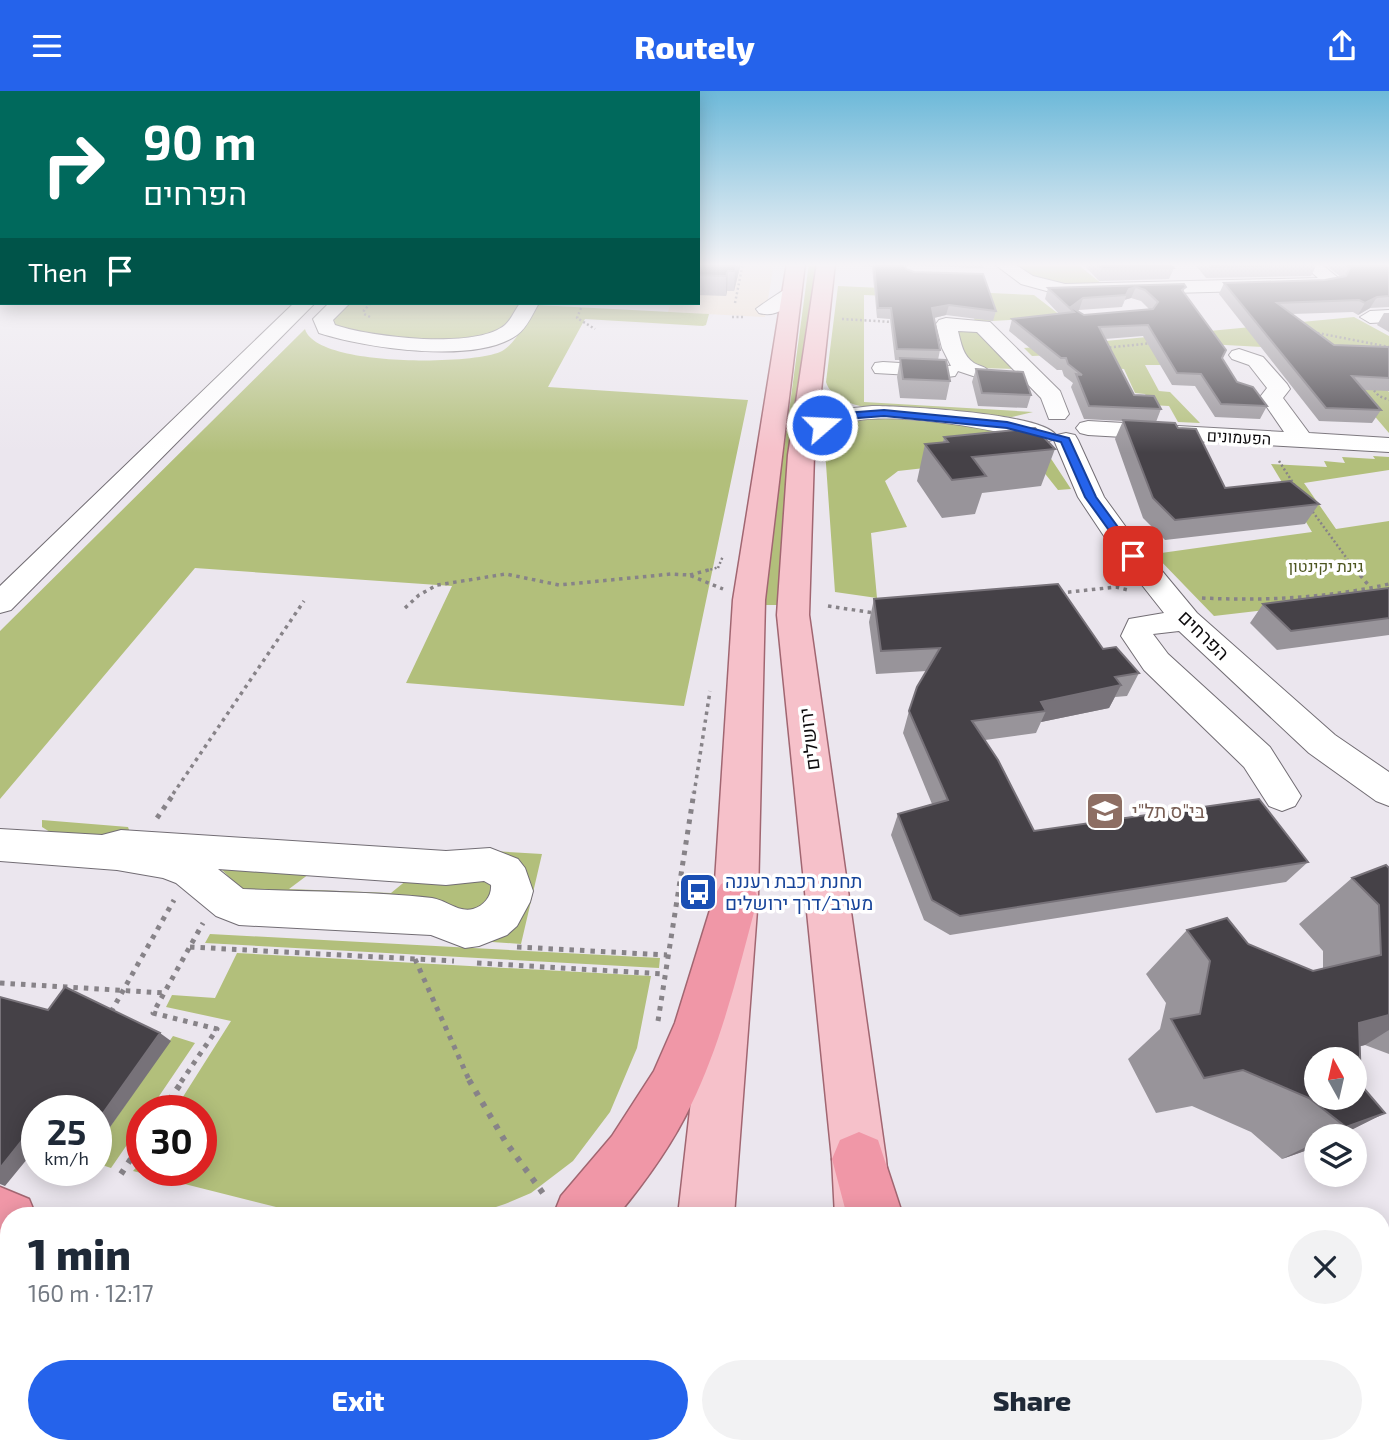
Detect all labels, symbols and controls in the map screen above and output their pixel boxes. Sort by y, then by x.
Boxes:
icon: menu [28,27,66,65]
text: Routely [634,27,755,65]
icon: share [1323,27,1361,65]
text: 90 m [143,111,257,170]
icon: right [28,119,119,210]
text: הפרחים [143,173,247,211]
icon: arrive [101,252,139,290]
text: Then [28,256,87,287]
position arrow [785,388,859,462]
street label: הפעמונים [1206,425,1272,448]
pin [1103,526,1163,586]
icon: arrive [1114,537,1152,575]
park label: גינת יקינטון [1289,556,1363,575]
street label: הפרחים [1174,605,1235,664]
street label: ירושלים [793,706,824,772]
school or university icon: בי"ס תל"י [1084,790,1126,832]
place label: בי"ס תל"י [1132,799,1205,822]
place label: תחנת רכבת רעננה מערב/דרך ירושלים [725,869,873,914]
bus stop icon: תחנת רכבת רעננה מערב/דרך ירושלים [677,871,719,913]
north arrow [1304,1047,1367,1109]
map controls [1304,1047,1367,1187]
speed limit sign: 30 [126,1095,217,1186]
text: 25 [47,1110,86,1152]
button: layers [1304,1124,1367,1187]
text: km/h [44,1147,89,1169]
text: 1 min [28,1228,131,1278]
button: close [1288,1230,1362,1304]
text: 160 m · 12:17 [28,1279,154,1307]
button: Exit [28,1360,688,1440]
button: Share [702,1360,1362,1440]

